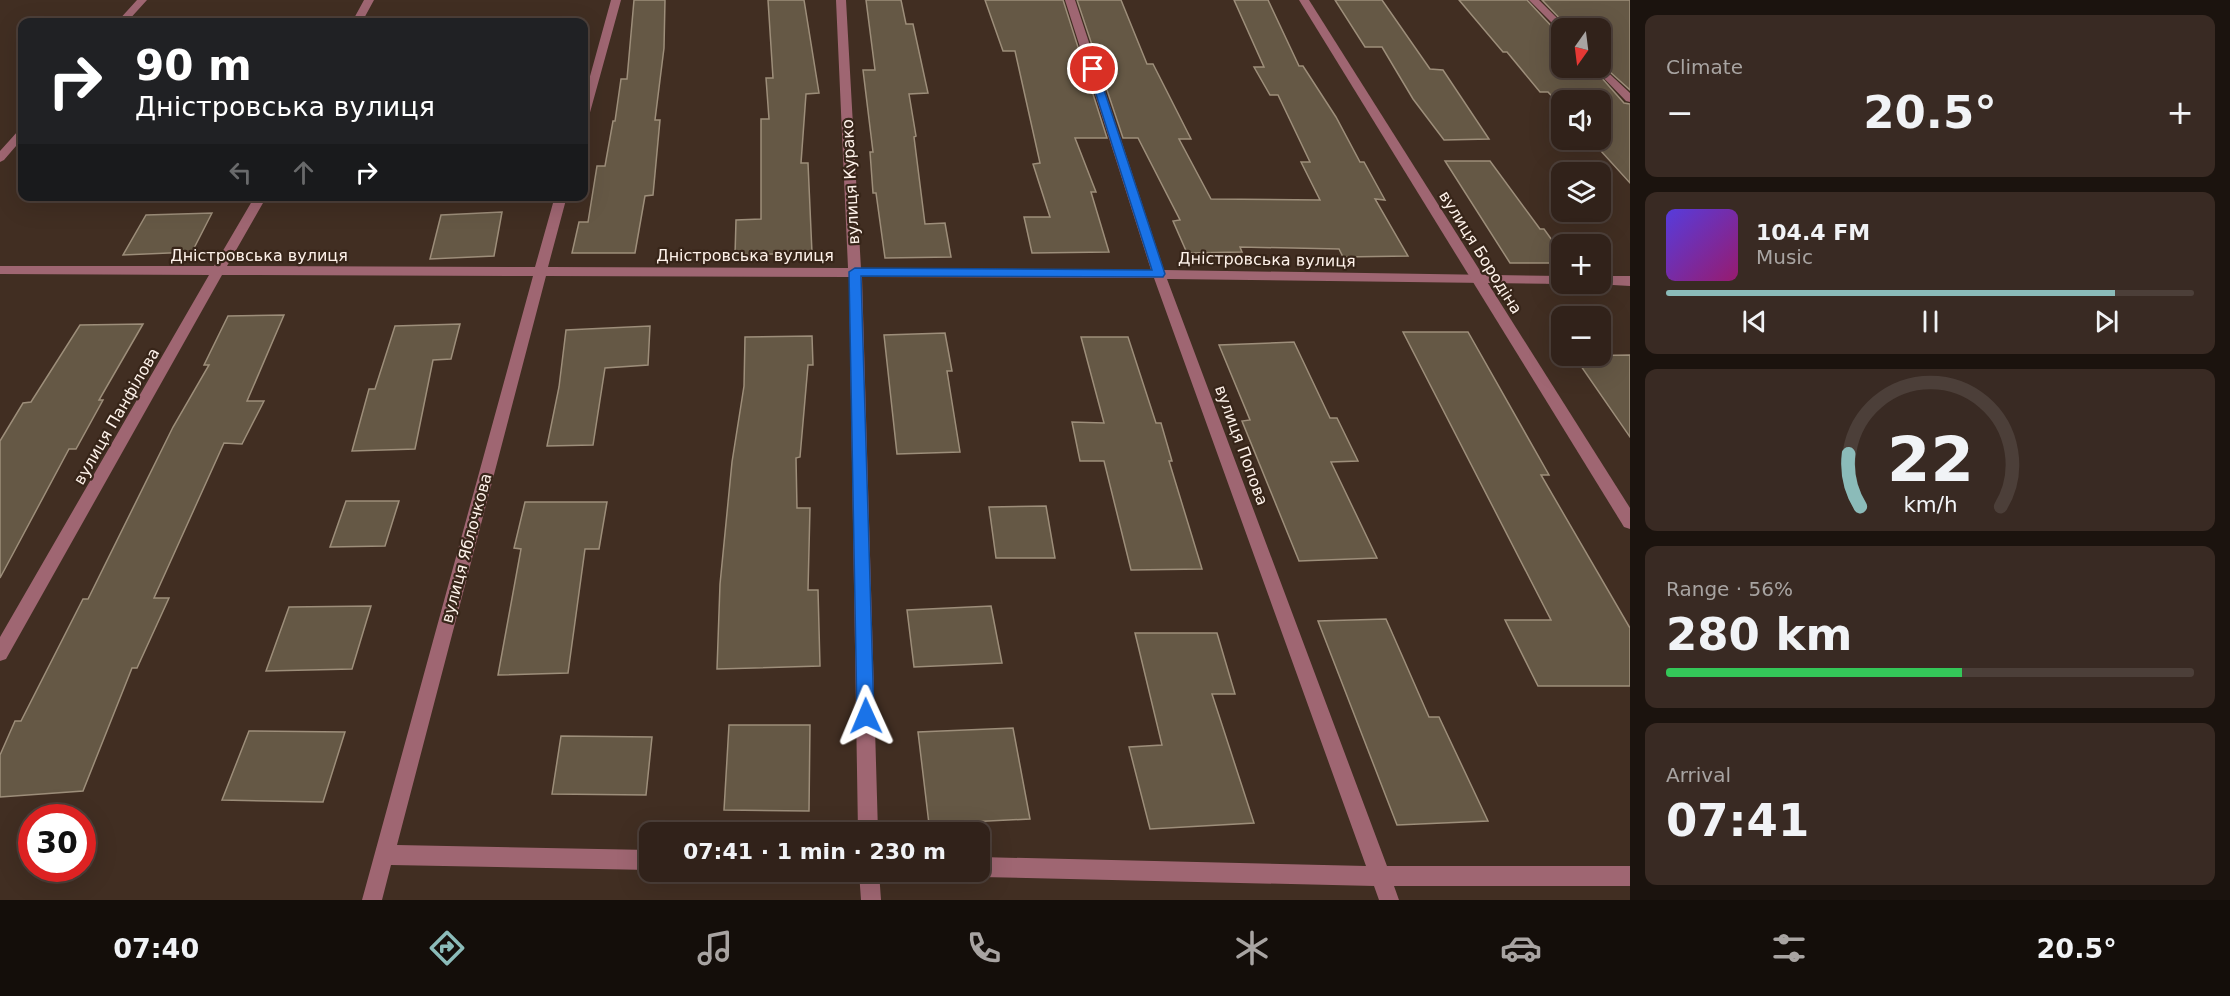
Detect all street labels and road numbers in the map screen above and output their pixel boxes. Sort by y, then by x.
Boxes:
street label: вулиця Курако [838,119,863,245]
street label: вулиця Бородіна [1435,187,1526,317]
street label: Дністровська вулиця [170,246,348,265]
street label: Дністровська вулиця [656,246,834,265]
street label: Дністровська вулиця [1178,248,1356,271]
street label: вулиця Панфілова [70,344,163,488]
street label: вулиця Попова [1211,383,1272,508]
street label: вулиця Яблочкова [437,471,496,625]

